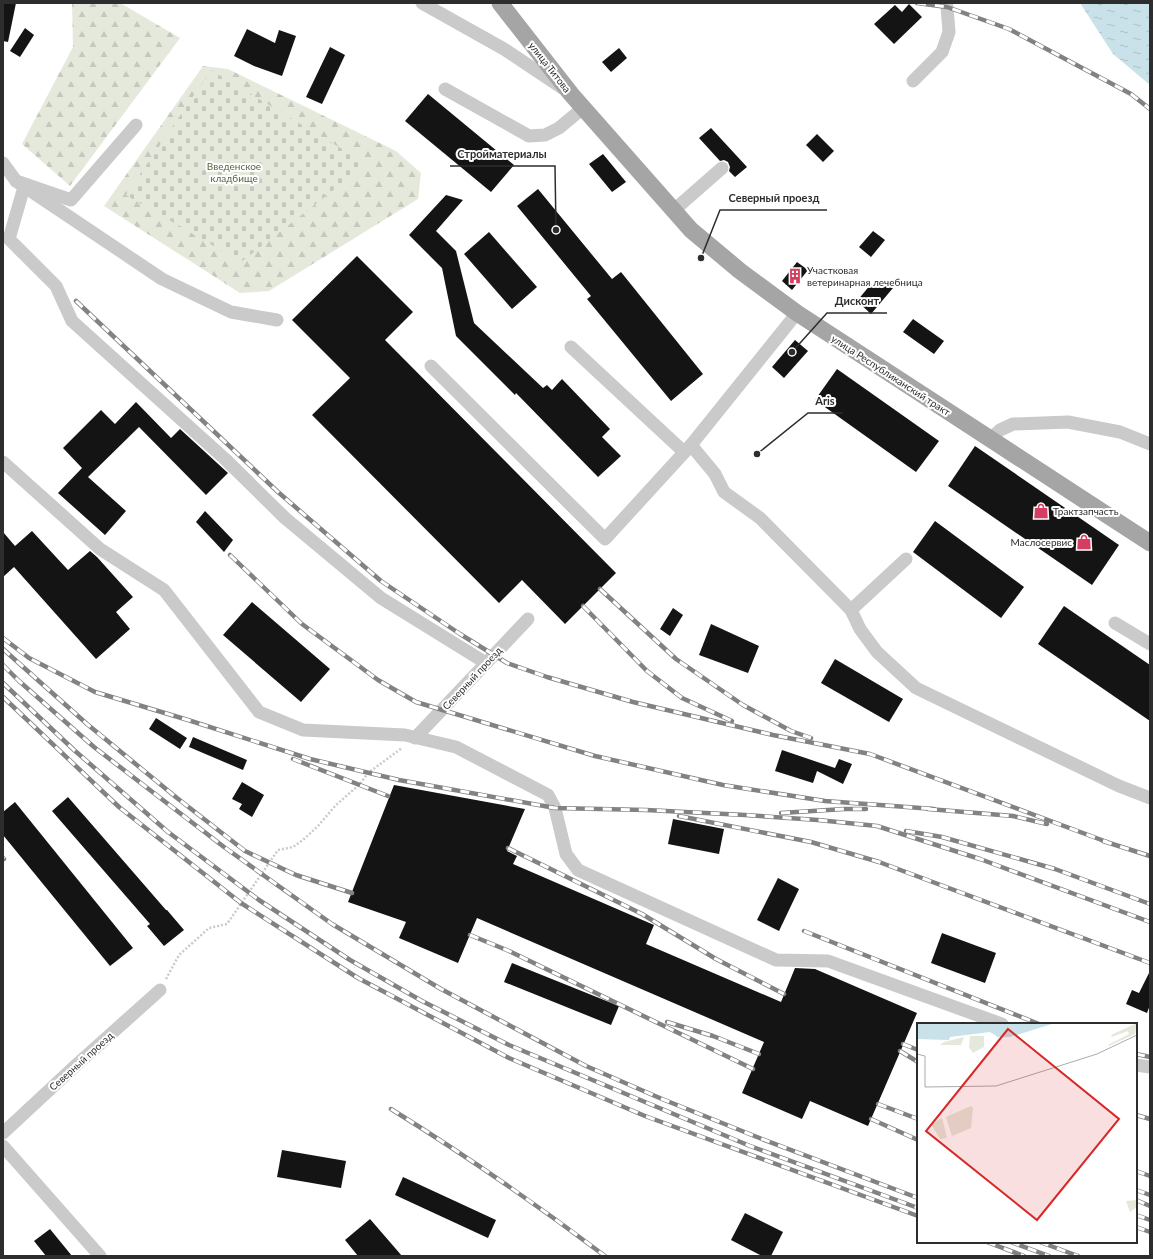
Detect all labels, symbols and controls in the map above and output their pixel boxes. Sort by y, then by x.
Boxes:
street label: улица Титова [527,39,573,95]
callout: Стройматериалы [450,143,555,166]
text: Стройматериалы [457,147,547,160]
park label: Введенское кладбище [207,160,261,184]
callout: Северный проезд [720,187,827,210]
text: Северный проезд [729,191,819,204]
place label: Участковая ветеринарная лечебница [807,264,923,288]
building icon: Участковая ветеринарная лечебница [786,267,804,285]
callout: Дисконт [827,290,887,313]
text: Дисконт [835,294,880,307]
street label: улица Республиканский тракт [829,332,953,418]
callout: Aris [808,390,843,413]
text: Aris [814,394,835,407]
shop icon: Трактзапчасть [1032,502,1050,520]
place label: Трактзапчасть [1053,505,1119,517]
shop icon: Маслосервис [1075,533,1093,551]
place label: Маслосервис [1011,536,1072,548]
street label: Северный проезд [440,644,504,712]
inset map [917,1023,1137,1243]
street label: Северный проезд [47,1029,115,1093]

